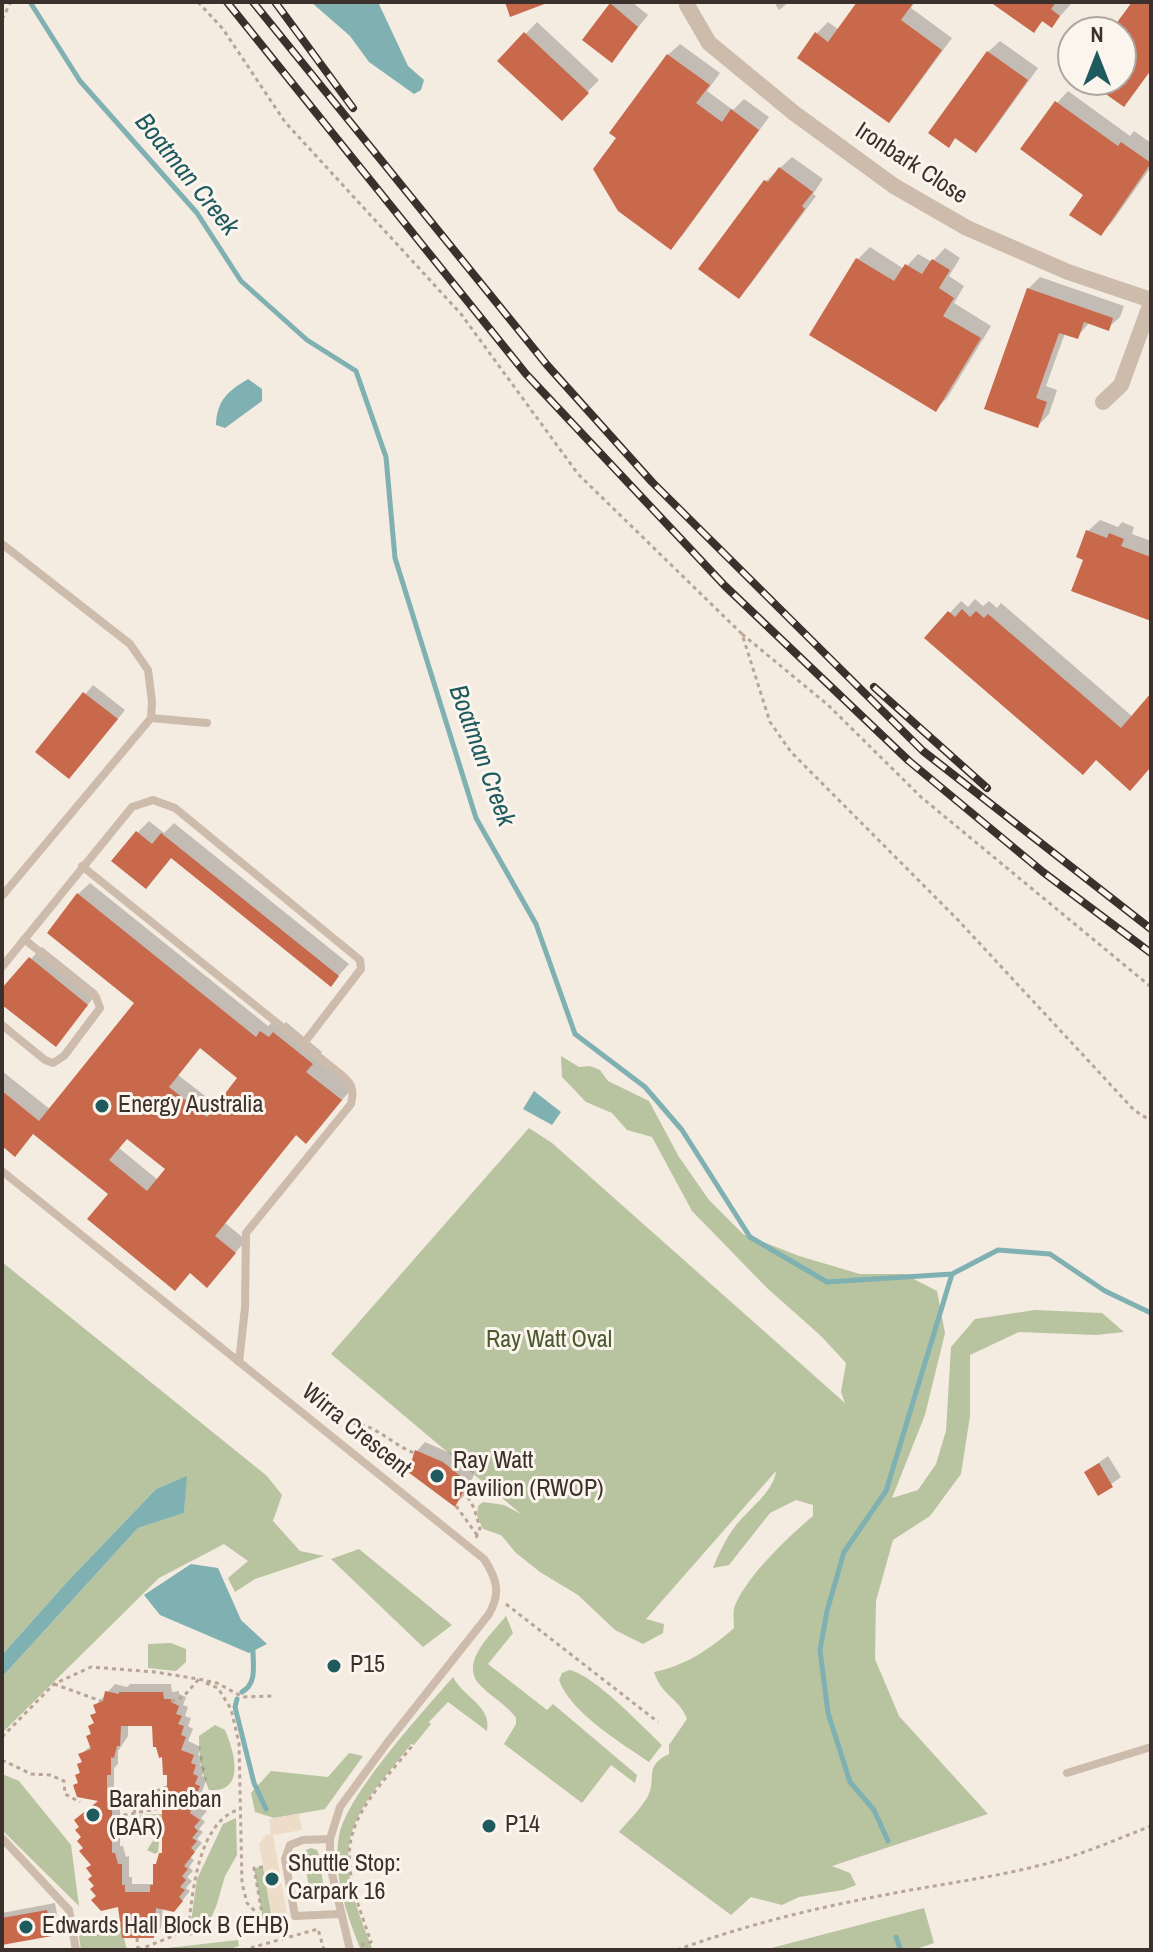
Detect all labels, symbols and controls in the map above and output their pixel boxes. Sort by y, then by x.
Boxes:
north arrow [1057,16,1137,96]
text: N [1090,19,1104,49]
water label: Boatman Creek [127,108,245,242]
street label: Ironbark Close [849,117,973,211]
water label: Boatman Creek [441,681,521,831]
place label: Energy Australia [118,1092,263,1120]
marker: Energy Australia [93,1097,111,1115]
park label: Ray Watt Oval [486,1327,612,1355]
street label: Wirra Crescent [296,1378,416,1484]
place label: Ray Watt Pavilion (RWOP) [453,1448,604,1504]
marker: Ray Watt Pavilion (RWOP) [428,1467,446,1485]
place label: P15 [350,1652,385,1680]
marker: P15 [325,1657,343,1675]
place label: Barahineban (BAR) [109,1787,222,1843]
marker: Barahineban (BAR) [84,1806,102,1824]
place label: P14 [505,1812,540,1840]
marker: P14 [480,1817,498,1835]
place label: Shuttle Stop: Carpark 16 [288,1851,401,1907]
marker: Shuttle Stop: Carpark 16 [263,1870,281,1888]
place label: Edwards Hall Block B (EHB) [42,1913,289,1941]
marker: Edwards Hall Block B (EHB) [17,1918,35,1936]

